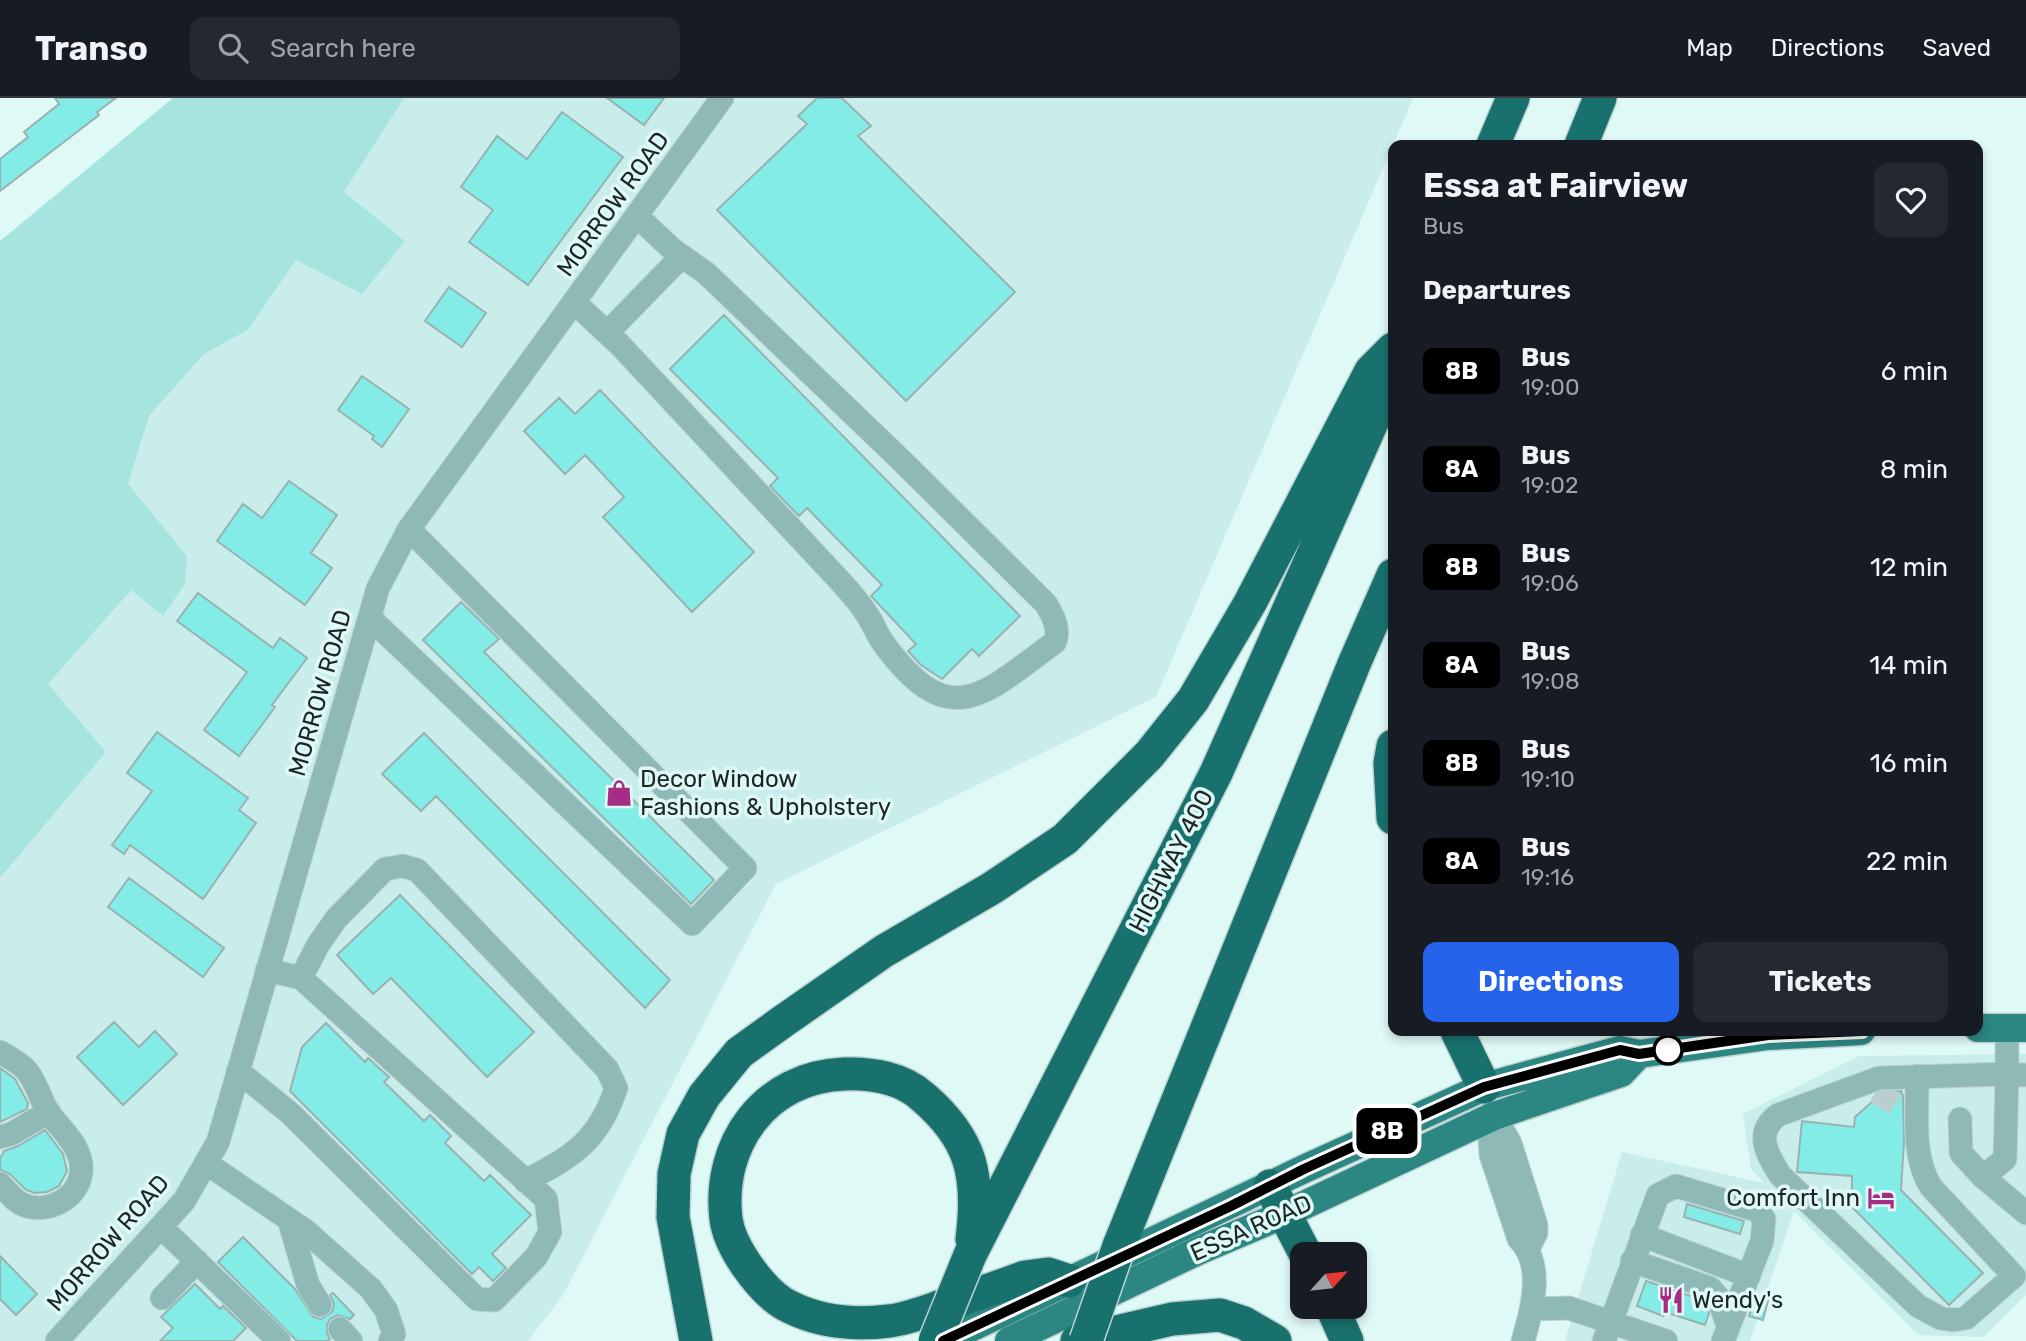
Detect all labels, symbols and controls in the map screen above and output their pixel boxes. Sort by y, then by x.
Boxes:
search box [190,17,680,80]
text: Transo [35,29,148,68]
icon: search [214,29,252,67]
text: Search here [270,33,416,64]
text: Map [1686,34,1733,62]
text: Directions [1771,34,1884,62]
text: Saved [1922,34,1991,62]
street label: MORROW ROAD [551,126,675,282]
button: heart [1874,163,1948,237]
text: Essa at Fairview [1423,166,1688,205]
text: Bus [1423,212,1464,240]
text: Departures [1423,275,1571,306]
text: Bus [1521,342,1570,373]
text: 6 min [1881,356,1948,387]
text: 8B [1445,357,1478,385]
text: 19:00 [1521,373,1580,401]
text: Bus [1521,440,1570,471]
text: 8 min [1880,454,1948,485]
text: 8A [1445,455,1478,483]
text: 19:02 [1521,471,1578,499]
text: Bus [1521,538,1570,569]
text: 12 min [1870,552,1948,583]
text: 8B [1445,553,1478,581]
text: 19:06 [1521,569,1579,597]
street label: MORROW ROAD [283,607,357,779]
text: Bus [1521,636,1570,667]
text: 14 min [1869,650,1948,681]
text: 8A [1445,651,1478,679]
text: 19:08 [1521,667,1580,695]
text: Bus [1521,734,1570,765]
text: 16 min [1870,748,1948,779]
text: 8B [1445,749,1478,777]
place label: Decor Window Fashions & Upholstery [640,765,891,821]
text: 19:10 [1521,765,1575,793]
shop icon: Decor Window Fashions & Upholstery [604,778,634,808]
street label: HIGHWAY 400 [1123,785,1219,937]
text: Bus [1521,832,1570,863]
text: 22 min [1866,846,1948,877]
text: 8A [1445,847,1478,875]
text: 19:16 [1521,863,1574,891]
button: Directions [1423,942,1679,1022]
button: Tickets [1693,942,1948,1022]
unlabelled marker [1653,1035,1683,1065]
line badge: 8B [1356,1108,1418,1154]
text: 8B [1370,1117,1404,1145]
street label: MORROW ROAD [41,1169,175,1317]
hotel icon: Comfort Inn [1866,1183,1896,1213]
place label: Comfort Inn [1726,1184,1860,1212]
street label: ESSA ROAD [1186,1189,1316,1267]
north arrow [1290,1242,1367,1320]
map controls [1290,1242,1367,1319]
restaurant icon: Wendy's [1656,1285,1686,1315]
place label: Wendy's [1692,1286,1783,1314]

